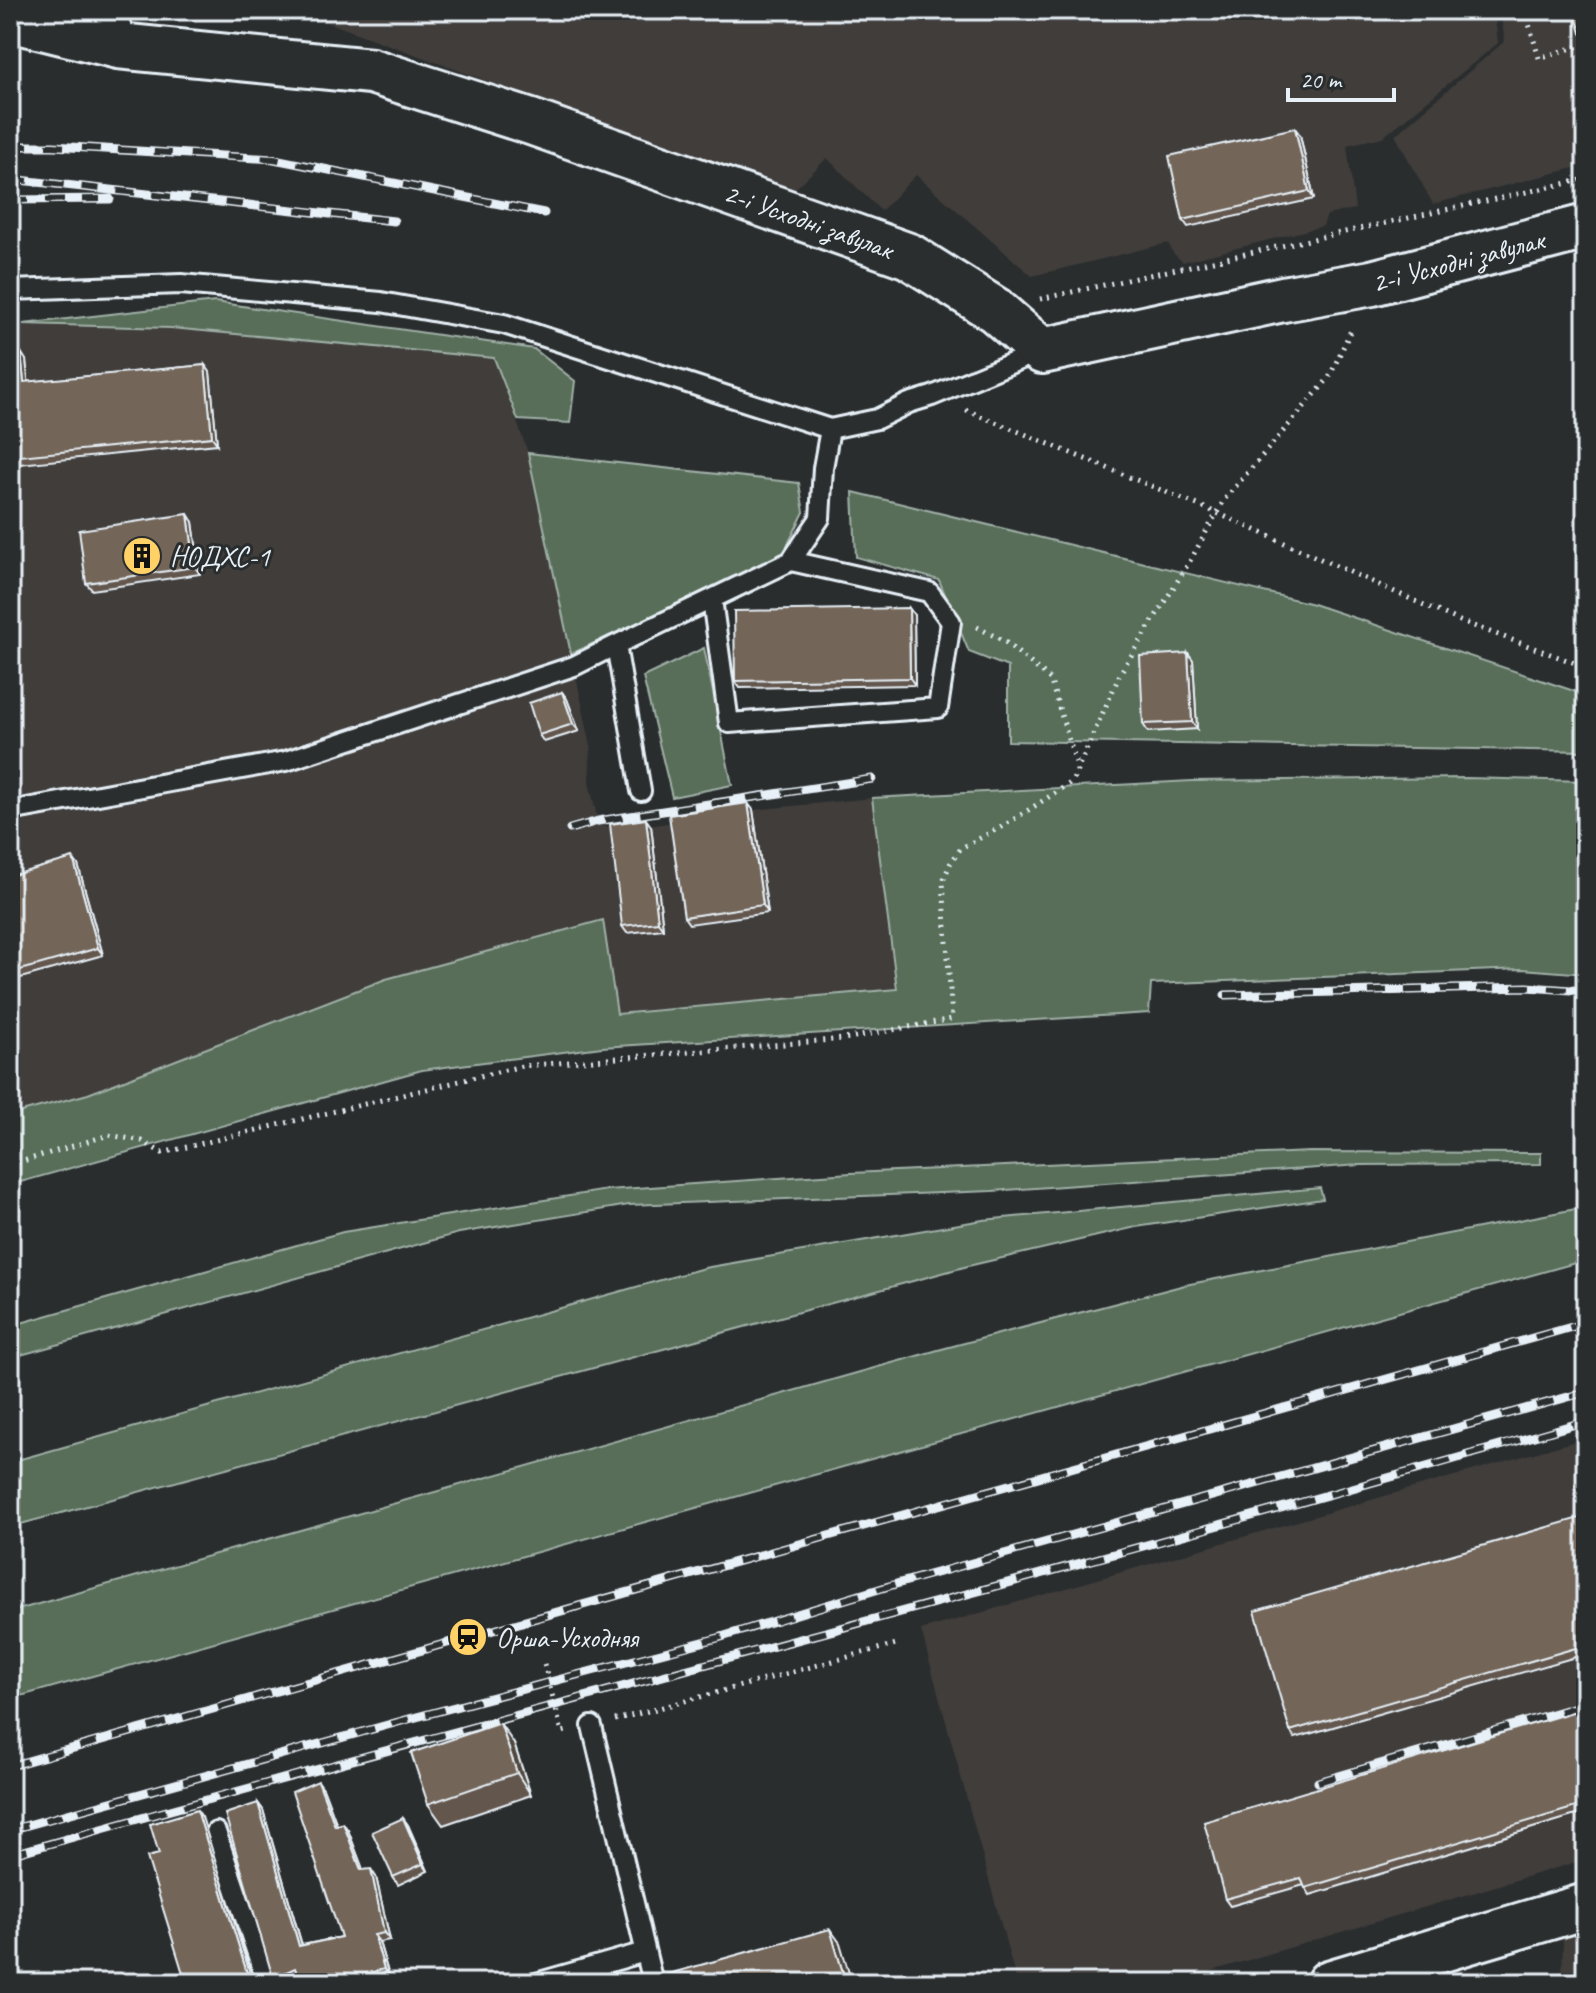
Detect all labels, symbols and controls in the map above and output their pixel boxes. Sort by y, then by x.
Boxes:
scale bar [1288,52,1394,102]
text: 20 m [1300,65,1343,95]
street label: 2-і Усходні завулак [719,174,900,267]
street label: 2-і Усходні завулак [1368,221,1550,300]
building icon: НОДХС-1 [121,535,163,577]
place label: НОДХС-1 [170,539,271,574]
station icon: Орша-Усходняя [447,1616,489,1658]
place label: Орша-Усходняя [496,1620,640,1655]

